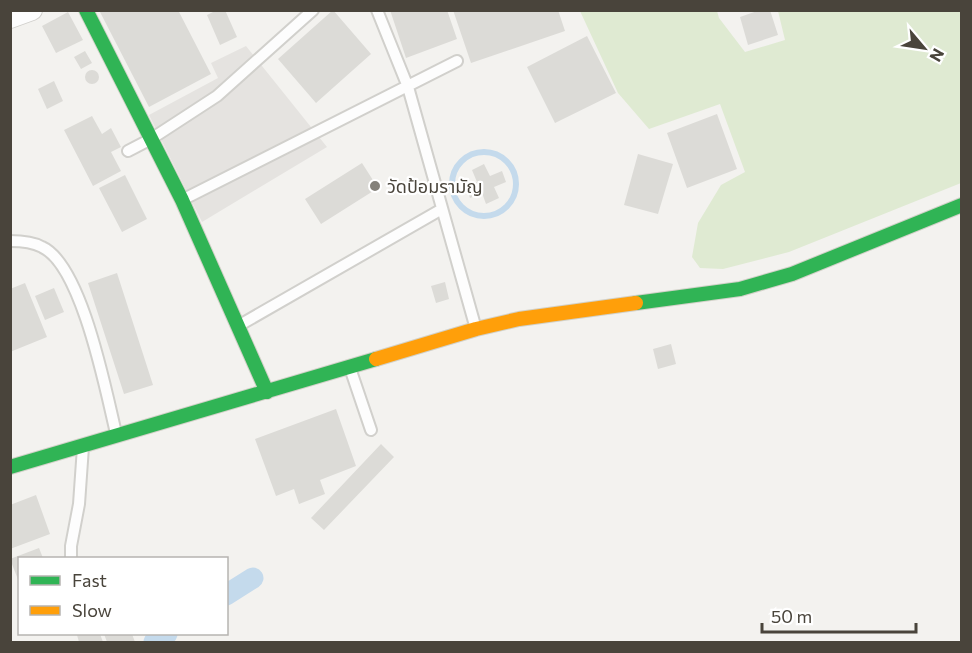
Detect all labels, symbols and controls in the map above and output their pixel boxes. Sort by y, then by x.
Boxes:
north arrow [894,18,954,78]
text: N [926,46,949,65]
place label: วัดป้อมรามัญ [387,175,483,197]
marker: วัดป้อมรามัญ [368,179,382,193]
legend [18,557,228,635]
text: Fast [72,569,107,591]
scale bar [762,596,916,634]
text: Slow [72,599,112,621]
text: 50 m [771,605,812,627]

